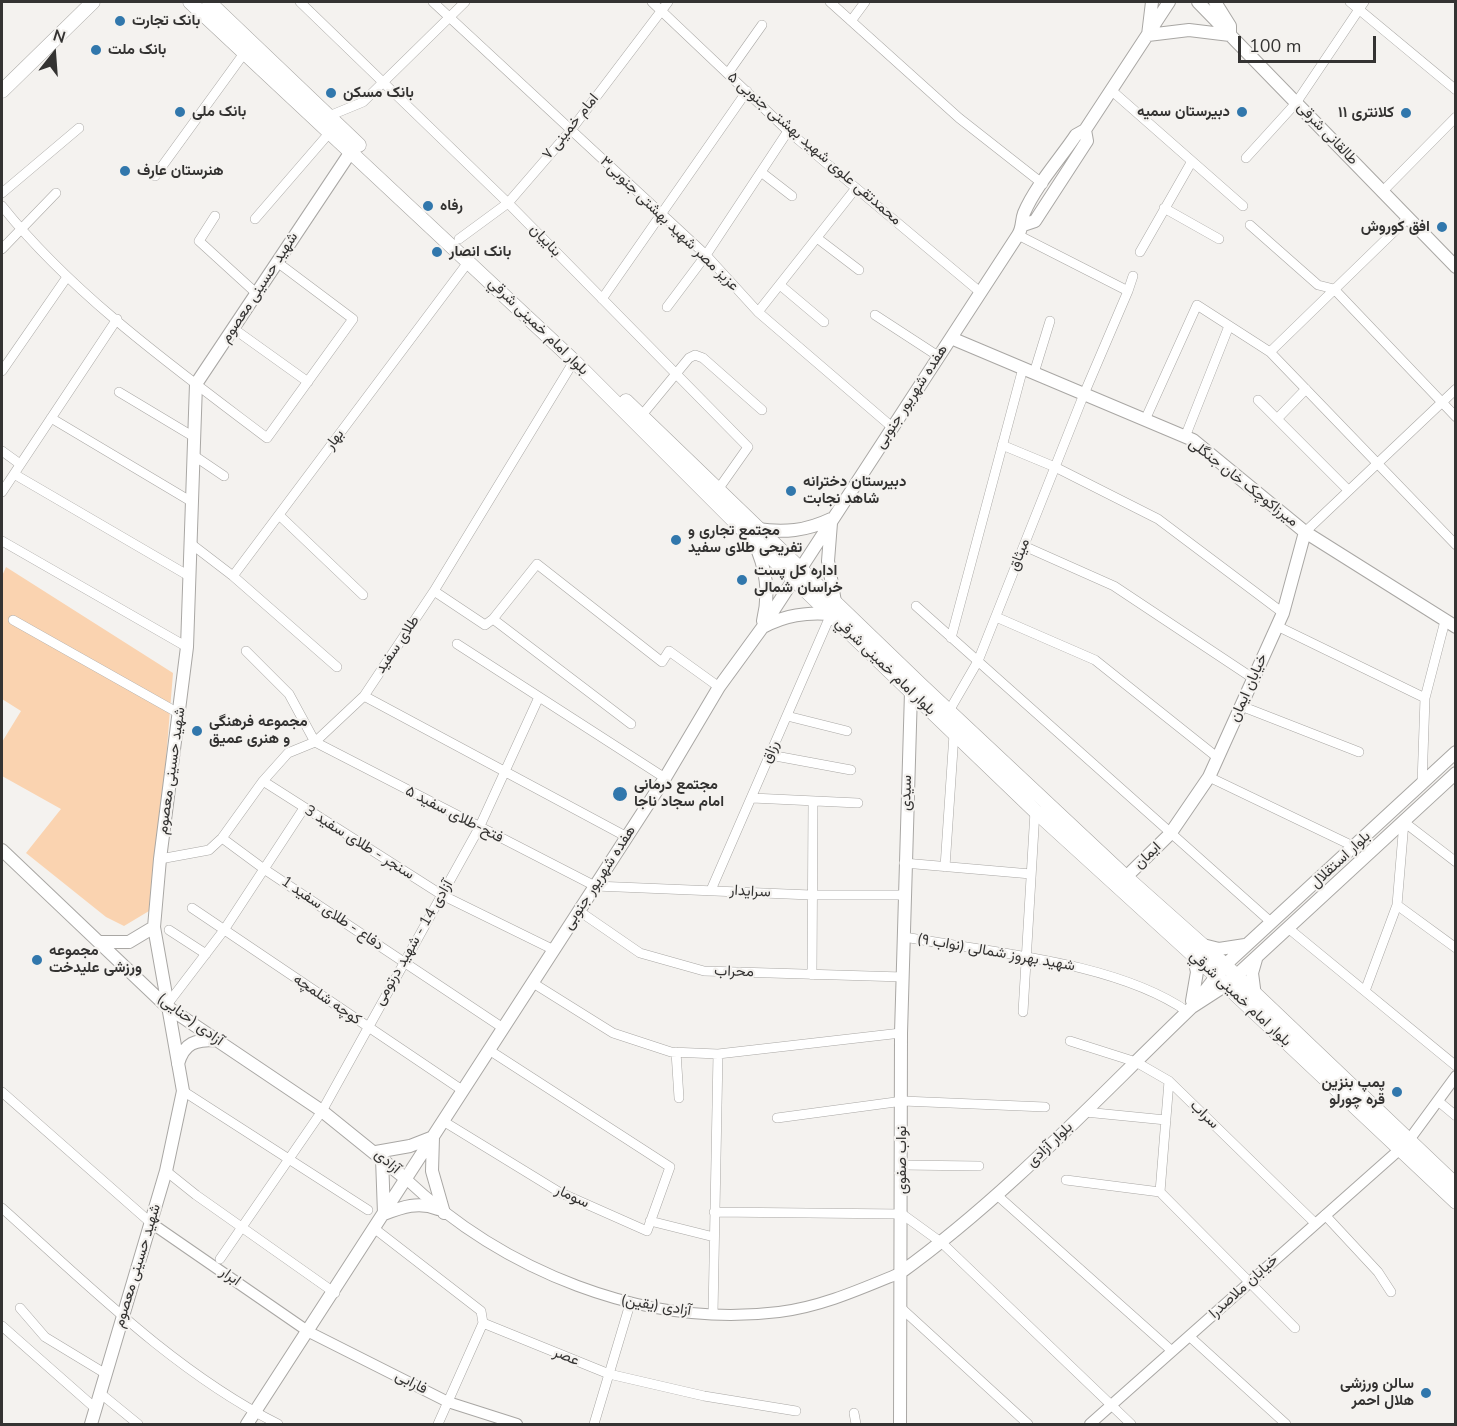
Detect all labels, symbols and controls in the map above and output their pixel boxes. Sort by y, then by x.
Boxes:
place label: بانک تجارت [132,12,200,30]
marker: بانک تجارت [113,14,127,28]
north arrow [24,24,84,84]
scale bar [1241,24,1379,62]
text: N [50,25,68,49]
text: 100 m [1249,34,1301,58]
place label: بانک ملت [108,41,166,59]
marker: بانک ملت [89,43,103,57]
street label: محمدتقی علوی شهید بهشتی جنوبی ۵ [723,69,905,229]
place label: بانک مسکن [343,84,414,102]
marker: بانک مسکن [324,86,338,100]
street label: امام خمینی ۷ [539,90,603,164]
street label: طالقانی شرقی [1293,99,1361,169]
place label: بانک ملی [192,103,246,121]
place label: دبیرستان سمیه [1137,103,1230,121]
place label: کلانتری ۱۱ [1338,104,1394,122]
marker: بانک ملی [173,105,187,119]
marker: دبیرستان سمیه [1235,105,1249,119]
marker: کلانتری ۱۱ [1399,106,1413,120]
street label: عزیز مصر شهید بهشتی جنوبی۳ [596,153,742,295]
place label: هنرستان عارف [137,162,224,180]
marker: هنرستان عارف [118,164,132,178]
place label: رفاه [440,197,463,215]
marker: رفاه [421,199,435,213]
place label: افق کوروش [1361,218,1430,236]
marker: افق کوروش [1435,220,1449,234]
street label: بناییان [525,221,565,261]
street label: شهید حسینی معصوم [217,229,303,347]
place label: بانک انصار [449,243,511,261]
marker: بانک انصار [430,245,444,259]
street label: بلوار امام خمینی شرقي [484,275,592,379]
street label: هفده شهریور جنوبی [872,342,952,452]
street label: بهار [322,426,348,454]
street label: میرزاکوچک خان جنگلی [1185,435,1301,531]
place label: دبیرستان دخترانه شاهد نجابت [803,473,906,508]
marker: دبیرستان دخترانه شاهد نجابت [784,484,798,498]
place label: مجتمع تجاری و تفریحی طلای سفید [688,522,802,557]
marker: مجتمع تجاری و تفریحی طلای سفید [669,533,683,547]
street label: میثاق [1006,536,1034,574]
place label: اداره کل پست خراسان شمالی [754,562,843,597]
marker: اداره کل پست خراسان شمالی [735,573,749,587]
street label: طلای سفید [372,613,424,677]
street label: بلوار امام خمینی شرقي [831,615,939,719]
street label: خیابان ایمان [1226,651,1272,725]
street label: شهید حسینی معصوم [154,706,190,836]
place label: مجموعه فرهنگی و هنری عمیق [209,713,308,748]
marker: مجموعه فرهنگی و هنری عمیق [190,724,204,738]
street label: رزاق [758,738,784,766]
street label: سیدی [897,775,917,811]
place label: مجتمع درمانی امام سجاد ناجا [634,776,724,811]
street label: فتح-طلای سفید ۵ [402,783,506,847]
marker: مجتمع درمانی امام سجاد ناجا [611,785,629,803]
street label: سنجر - طلای سفید 3 [301,802,417,884]
street label: هفده شهریور جنوبی [560,823,640,933]
street label: بلوار استقلال [1307,828,1375,892]
street label: ایمان [1131,839,1165,873]
street label: دفاع - طلای سفید 1 [277,873,387,955]
street label: آزادی 14 - شهید درتومی [371,877,457,1009]
street label: سرایدار [729,882,771,902]
street label: شهید بهروز شمالی (نواب ۹) [916,930,1076,976]
place label: مجموعه ورزشی علیدخت [49,942,142,977]
street label: بلوار امام خمینی شرقي [1185,947,1295,1051]
marker: مجموعه ورزشی علیدخت [30,953,44,967]
street label: محراب [714,962,754,982]
street label: کوچه شلمچه [290,971,364,1029]
street label: آزادی (حنایی) [153,990,227,1050]
place label: پمپ بنزین قره چورلو [1322,1074,1385,1109]
marker: پمپ بنزین قره چورلو [1390,1085,1404,1099]
street label: سراب [1186,1097,1222,1133]
street label: بلوار آزادی [1023,1119,1077,1171]
street label: نواب صفوی [893,1126,911,1194]
street label: آزادی [370,1146,404,1178]
street label: سومار [552,1181,592,1213]
street label: شهید حسینی معصوم [111,1202,165,1330]
street label: خیابان ملاصدرا [1206,1251,1282,1323]
street label: ابرار [216,1264,244,1290]
street label: آزادی (یقین) [619,1292,693,1320]
street label: عصر [550,1344,582,1370]
street label: فارابی [392,1367,430,1399]
place label: سالن ورزشی هلال احمر [1340,1375,1414,1410]
marker: سالن ورزشی هلال احمر [1419,1386,1433,1400]

